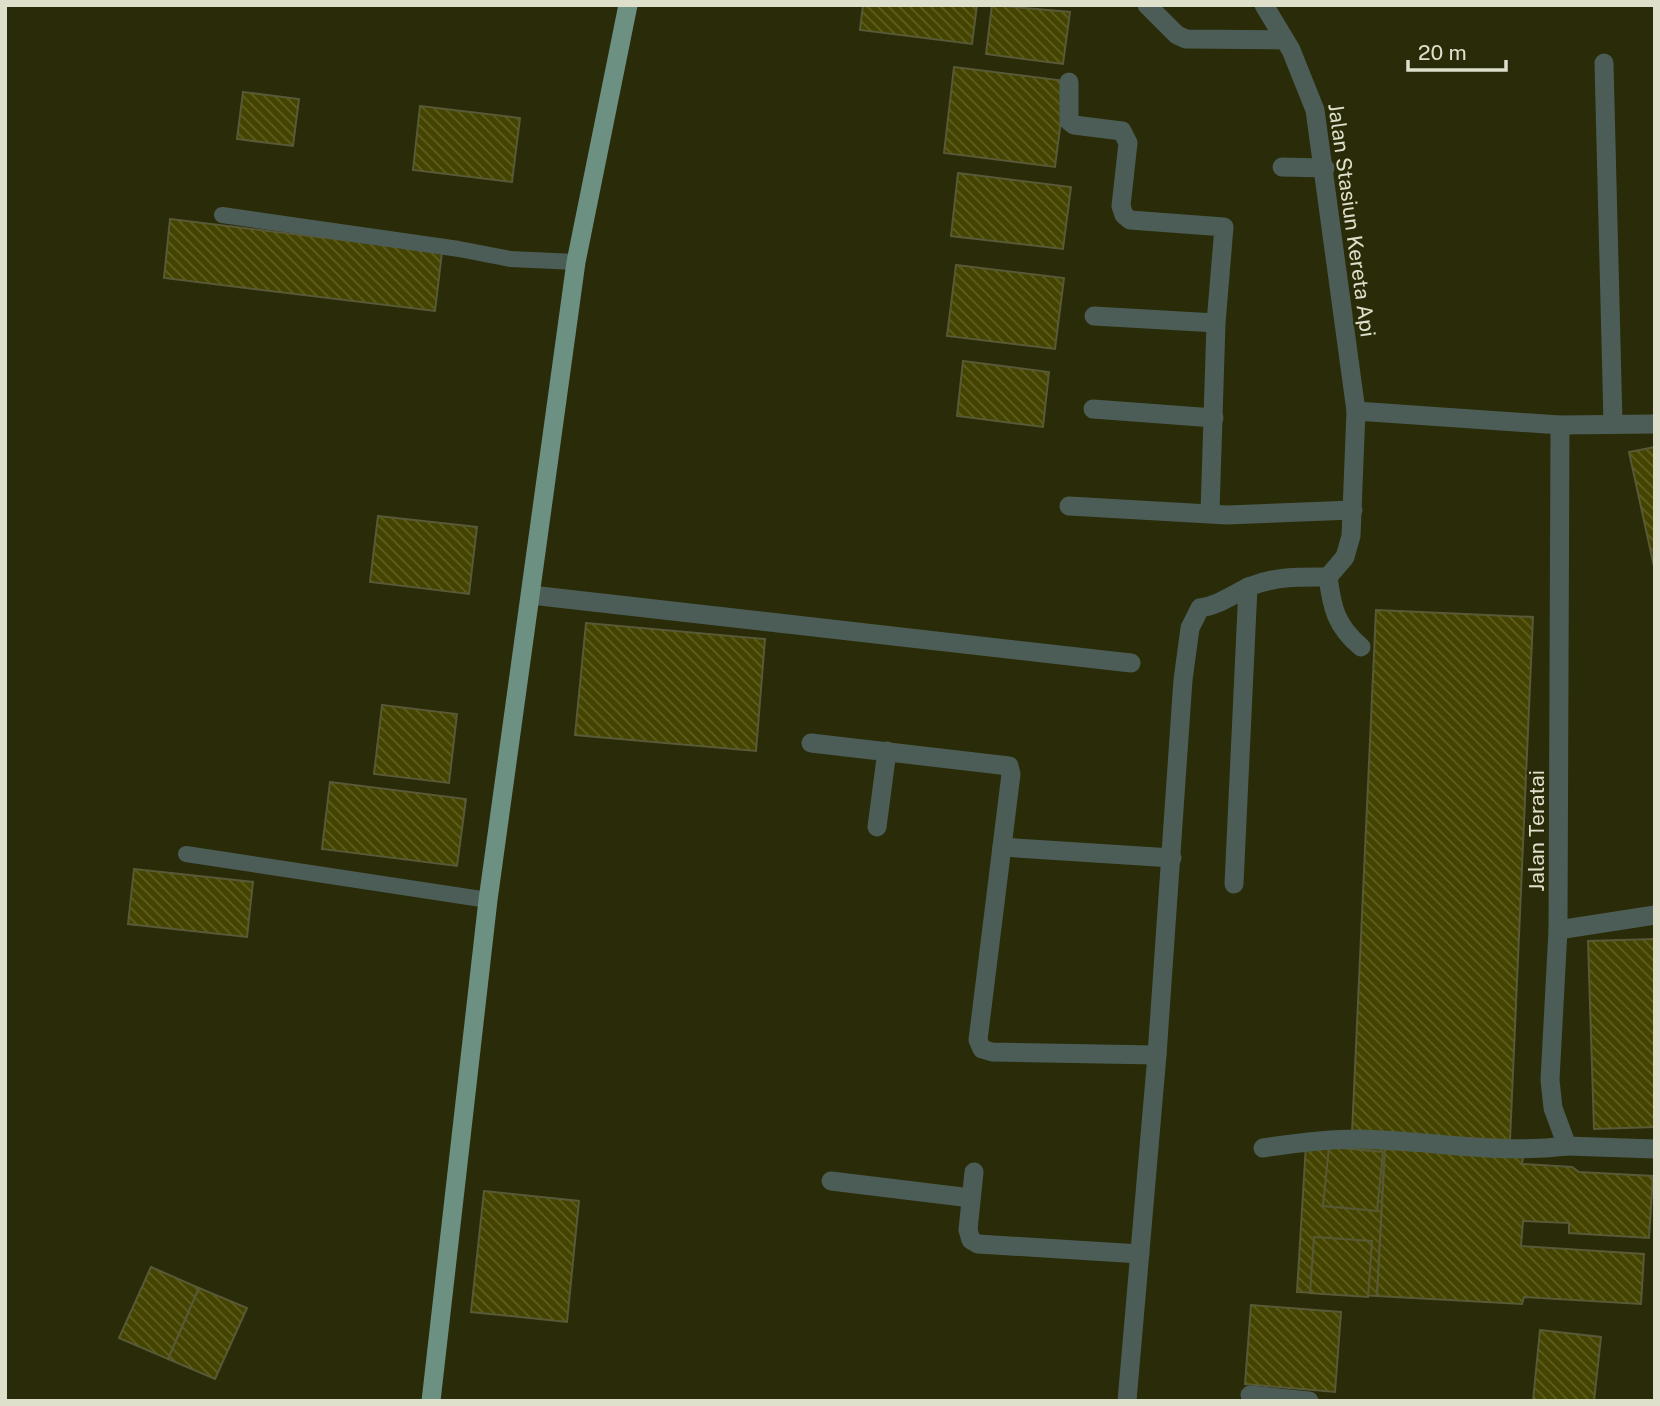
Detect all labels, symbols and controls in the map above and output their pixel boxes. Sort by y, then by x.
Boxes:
scale bar [1408,28,1506,72]
text: 20 m [1418,40,1467,65]
street label: Jalan Stasiun Kereta Api [1323,101,1381,339]
street label: Jalan Teratai [1524,770,1549,892]

